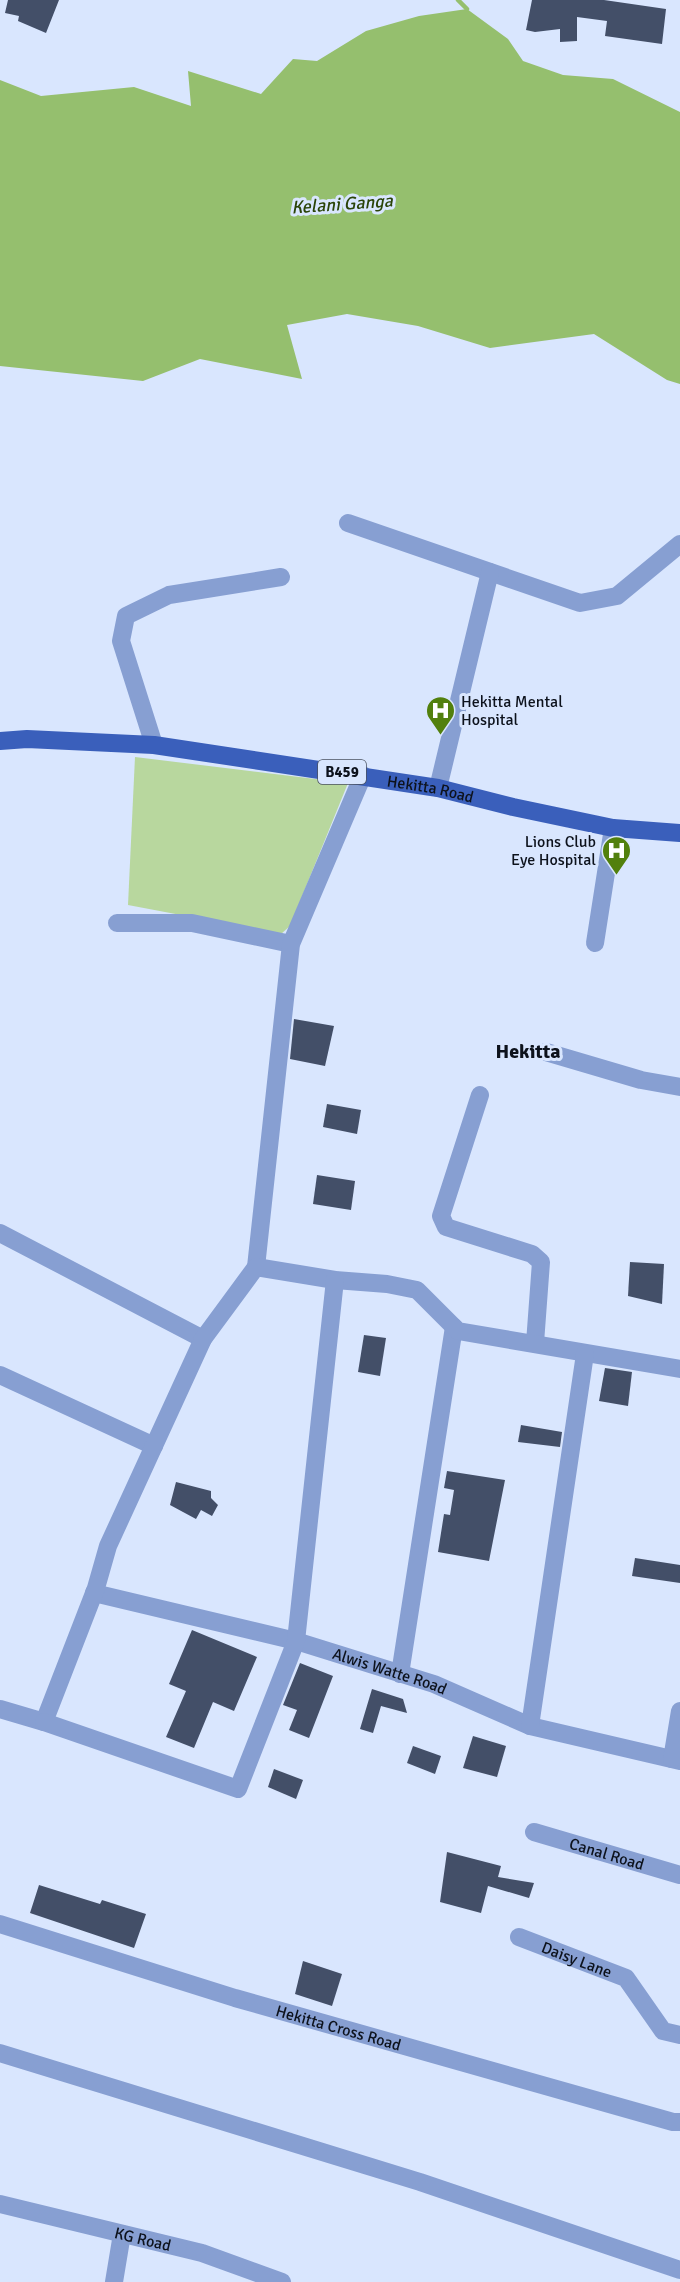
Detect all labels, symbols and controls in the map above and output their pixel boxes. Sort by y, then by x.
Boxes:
water label: Kelani Ganga [291,189,394,219]
place label: Hekitta Mental Hospital [461,692,563,730]
hospital icon: Hekitta Mental Hospital [424,694,456,736]
road number: B459 [318,760,366,784]
street label: Hekitta Road [385,771,476,808]
place label: Lions Club Eye Hospital [511,832,596,870]
hospital icon: Lions Club Eye Hospital [601,834,633,876]
district label: Hekitta [495,1039,561,1064]
street label: Alwis Watte Road [330,1644,450,1699]
street label: Canal Road [567,1834,646,1875]
street label: Daisy Lane [538,1938,615,1983]
street label: Hekitta Cross Road [273,2001,403,2056]
street label: KG Road [112,2223,173,2256]

